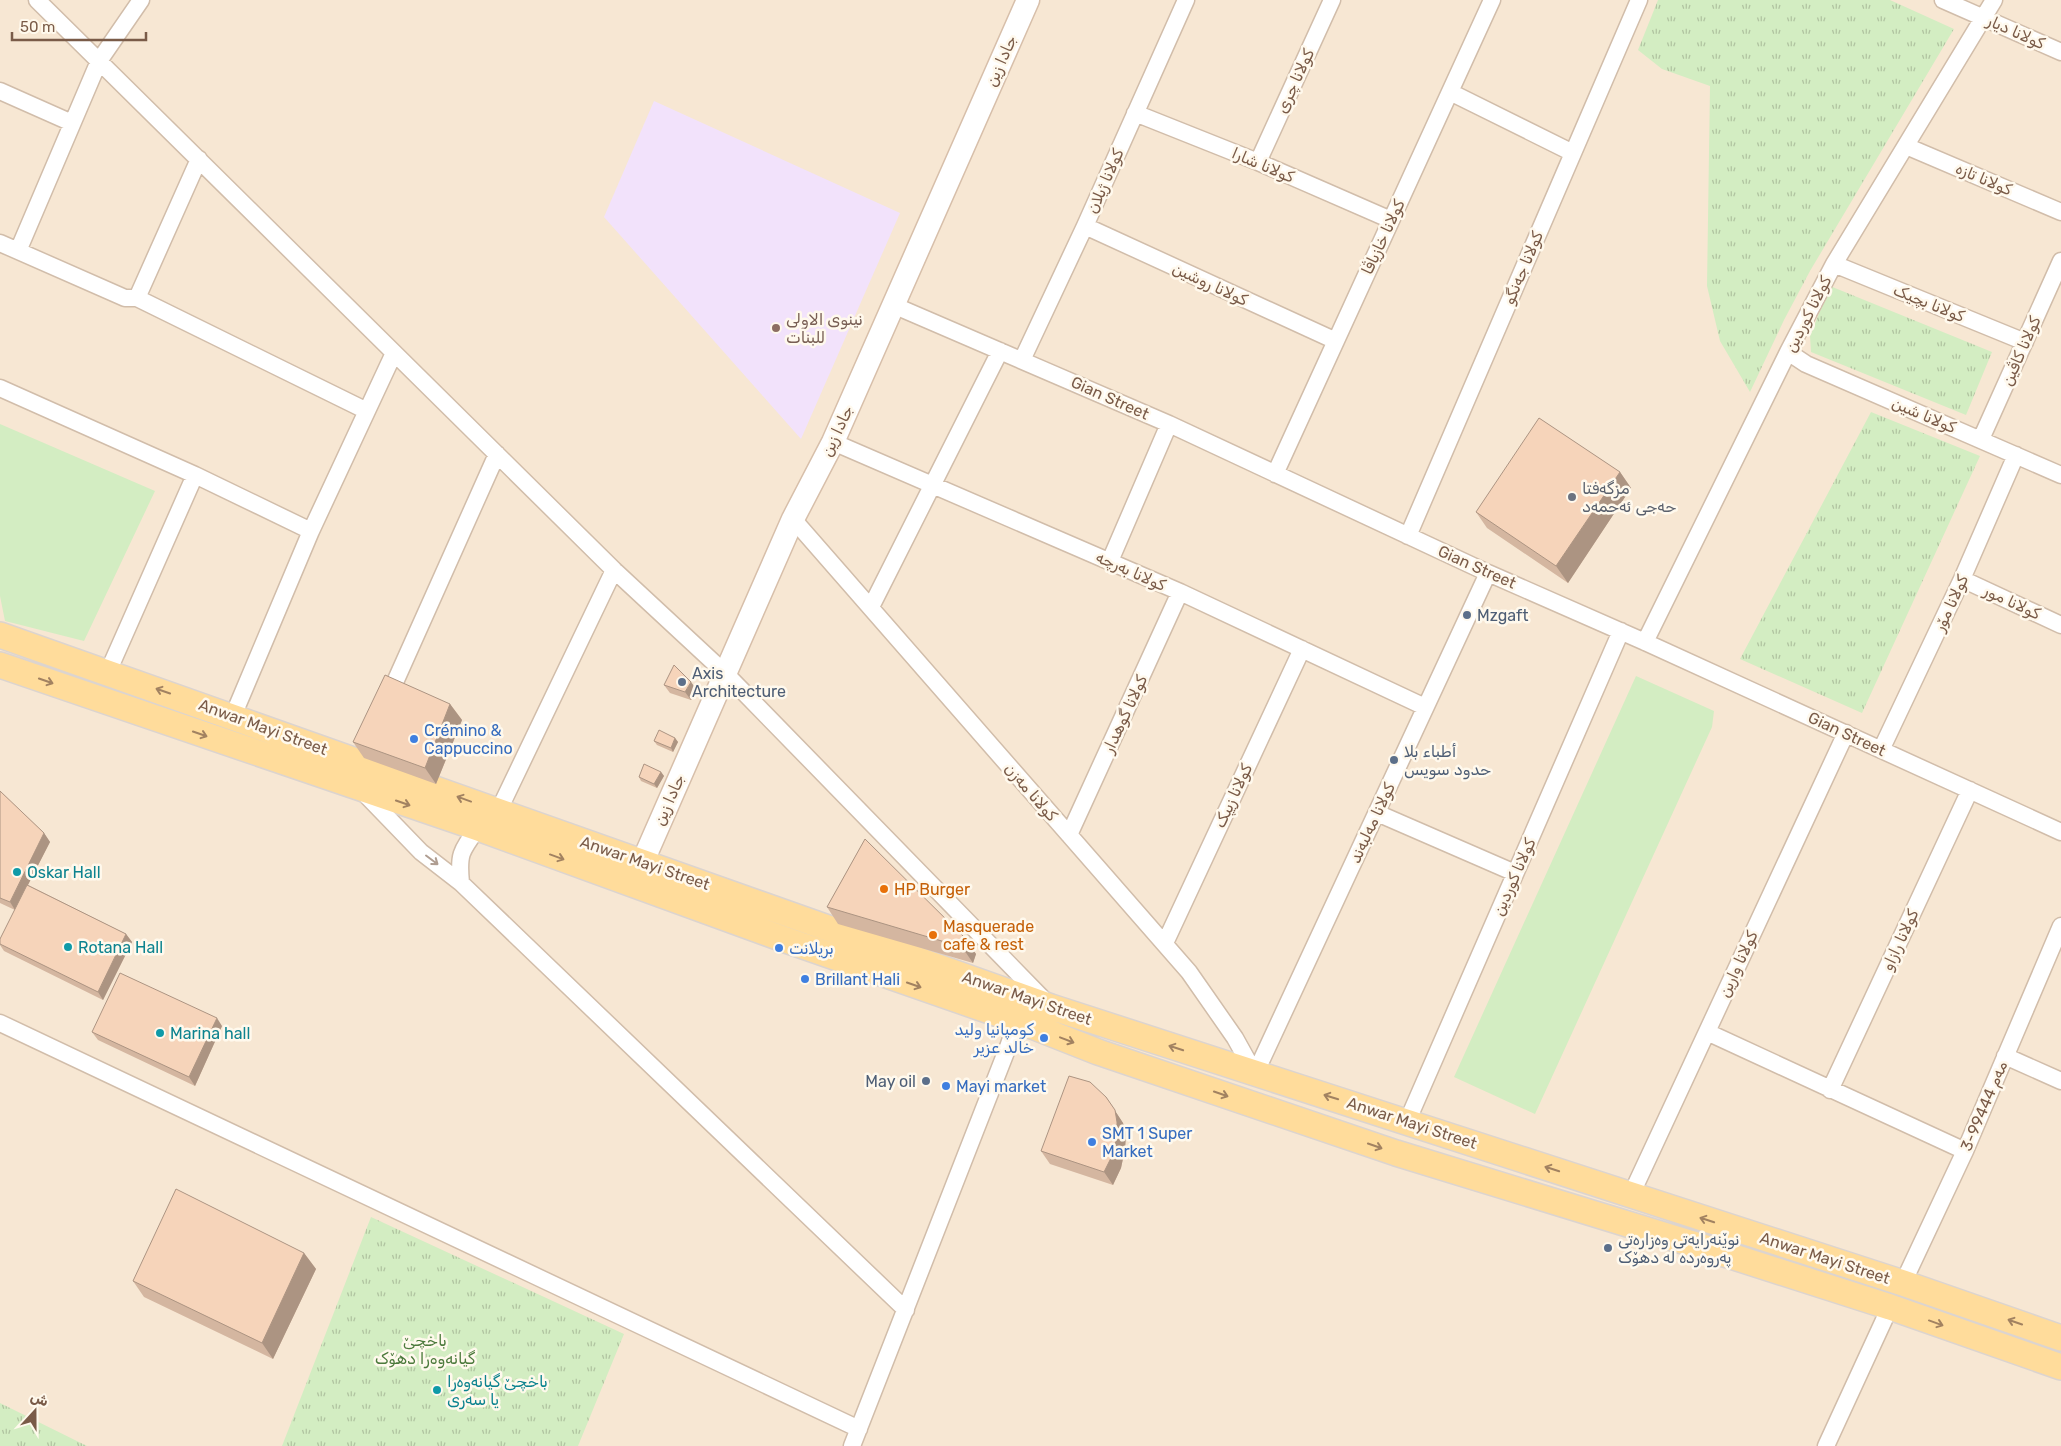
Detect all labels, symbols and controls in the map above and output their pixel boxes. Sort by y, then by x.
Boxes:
scale bar [12,10,146,42]
street label: کولانا دیار [1983,10,2048,54]
text: 50 m [20,18,55,36]
street label: جادا زین [981,33,1022,90]
street label: کولانا چری [1272,45,1319,117]
street label: کولانا شارا [1229,143,1298,188]
street label: کولانا ژیلان [1082,145,1129,217]
street label: کولانا تازە [1953,159,2015,200]
street label: کولانا خازیاڤا [1357,196,1410,278]
street label: کولانا جەنگو [1499,228,1548,308]
street label: کولانا روشین [1169,258,1251,311]
street label: کولانا کوردین [1781,272,1837,356]
street label: کولانا بچیک [1890,280,1968,327]
place label: نينوى الاولى للبنات [786,310,863,347]
street label: کولانا کاڤین [1997,313,2046,389]
marker: نينوى الاولى للبنات [770,322,782,334]
street label: Gian Street [1068,372,1152,424]
street label: کولانا شین [1889,393,1960,438]
street label: جادا زین [817,403,858,460]
place label: مزگەفتا حەجی ئەحمەد [1582,479,1676,516]
marker: مزگەفتا حەجی ئەحمەد [1566,491,1578,503]
street label: Gian Street [1435,541,1519,593]
street label: کولانا بەرچە [1093,547,1170,596]
street label: کولانا مۆر [1929,571,1973,635]
street label: کولانا مور [1979,580,2044,625]
place label: Mzgaft [1477,606,1528,625]
marker: Mzgaft [1461,609,1473,621]
place label: Axis Architecture [692,664,786,701]
street label: کولانا گوهدار [1098,671,1153,757]
marker: Axis Architecture [676,676,688,688]
one-way arrow [38,677,53,686]
one-way arrow [155,686,171,696]
street label: Anwar Mayi Street [196,695,330,759]
street label: Gian Street [1805,708,1889,760]
place label: Crémino & Cappuccino [424,721,513,758]
one-way arrow [192,730,207,739]
marker: Crémino & Cappuccino [408,733,420,745]
place label: أطباء بلا حدود سويس [1404,742,1491,780]
marker: أطباء بلا حدود سويس [1388,754,1400,766]
street label: کولانا مەزن [1000,759,1062,826]
street label: کولانا زیپک [1210,760,1257,831]
street label: جادا زین [649,772,690,829]
street label: کولانا مەلبەند [1345,779,1400,867]
one-way arrow [457,794,472,803]
one-way arrow [395,799,411,808]
street label: Anwar Mayi Street [578,832,712,894]
street label: کولانا کوردین [1488,835,1541,919]
one-way arrow [548,853,564,862]
one-way arrow [425,854,438,865]
place label: Oskar Hall [27,863,101,882]
marker: Oskar Hall [11,866,23,878]
place label: HP Burger [894,880,970,899]
marker: HP Burger [878,883,890,895]
street label: کولانا رازاو [1878,906,1924,974]
place label: Masquerade cafe & rest [943,917,1034,954]
street label: کولانا وارین [1714,927,1763,1001]
marker: Masquerade cafe & rest [927,929,939,941]
place label: Rotana Hall [78,938,163,957]
place label: بریلانت [789,939,834,959]
marker: Rotana Hall [62,941,74,953]
marker: بریلانت [773,942,785,954]
street label: Anwar Mayi Street [960,967,1094,1029]
place label: Brillant Hali [815,970,900,989]
marker: Brillant Hali [799,973,811,985]
one-way arrow [906,981,922,991]
place label: كومپانيا وليد خالد عزير [955,1020,1035,1058]
place label: Marina hall [170,1024,250,1043]
marker: Marina hall [154,1027,166,1039]
marker: كومپانيا وليد خالد عزير [1038,1032,1050,1044]
one-way arrow [1059,1036,1074,1045]
one-way arrow [1169,1043,1184,1052]
street label: مەم 99444-3 [1956,1058,2012,1154]
place label: May oil [865,1072,916,1091]
marker: May oil [920,1075,932,1087]
place label: Mayi market [956,1077,1046,1096]
marker: Mayi market [940,1080,952,1092]
one-way arrow [1212,1090,1228,1099]
one-way arrow [1323,1092,1339,1102]
street label: Anwar Mayi Street [1345,1093,1479,1153]
place label: SMT 1 Super Market [1102,1124,1192,1161]
marker: SMT 1 Super Market [1086,1136,1098,1148]
one-way arrow [1366,1142,1382,1151]
one-way arrow [1545,1164,1560,1173]
one-way arrow [1699,1214,1715,1224]
street label: Anwar Mayi Street [1758,1228,1892,1288]
place label: نوێنەرایەتی وەزارەتی پەروەردە لە دهۆک [1618,1230,1740,1268]
marker: نوێنەرایەتی وەزارەتی پەروەردە لە دهۆک [1602,1242,1614,1254]
one-way arrow [2008,1317,2023,1326]
one-way arrow [1928,1319,1943,1328]
park label: باخچێ گیانه‌وه‌را دهۆک [375,1331,476,1369]
place label: باخچێ گیانەوەرا یا سەری [447,1372,548,1410]
marker: باخچێ گیانەوەرا یا سەری [431,1384,443,1396]
north arrow [10,1386,60,1436]
text: ش [28,1388,51,1411]

